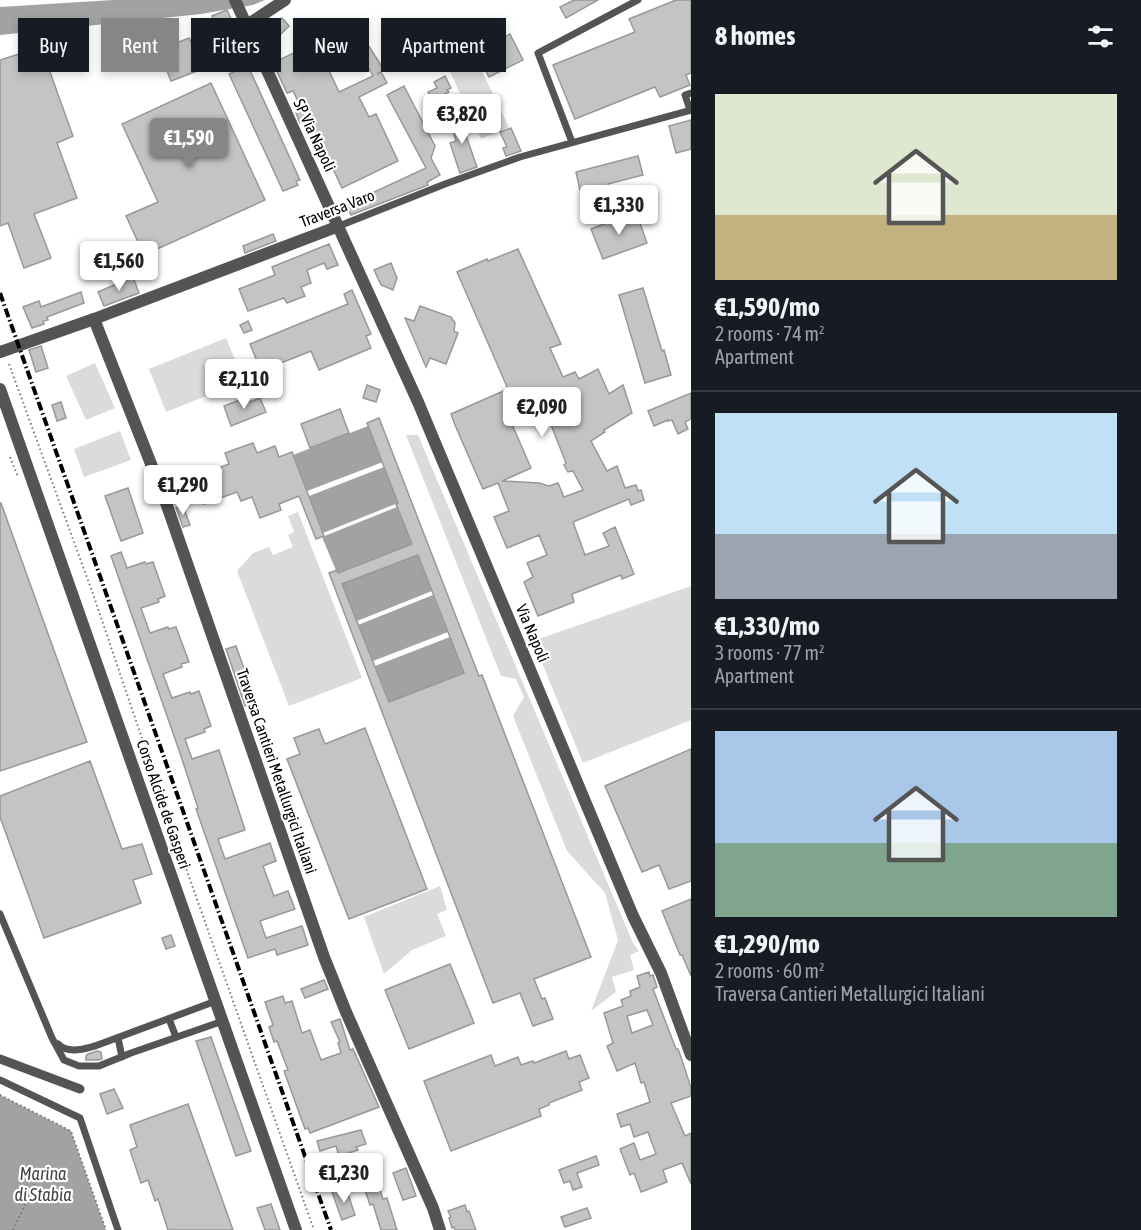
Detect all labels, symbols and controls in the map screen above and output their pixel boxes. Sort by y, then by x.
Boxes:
chip: Buy [18,18,89,72]
chip: Rent [101,18,179,72]
chip: Filters [191,18,281,72]
chip: New [293,18,369,72]
chip: Apartment [381,18,506,72]
icon: filters [1084,20,1117,53]
text: 8 homes [715,21,795,51]
pin: €3,820 [413,94,511,145]
street label: SP Via Napoli [289,96,340,174]
text: €3,820 [437,102,487,125]
pin: €1,590 [140,118,238,169]
text: €1,590 [164,126,214,149]
icon: home [862,133,970,241]
pin: €1,330 [570,185,668,236]
street label: Traversa Varo [297,186,377,230]
text: €1,330 [594,193,644,216]
pin: €1,560 [70,241,168,292]
text: €1,560 [94,249,144,272]
text: €1,590/mo [715,292,820,322]
text: 2 rooms · 74 m² [715,322,825,345]
text: Apartment [715,345,794,368]
pin: €2,110 [195,359,293,410]
text: €2,110 [219,367,269,390]
pin: €2,090 [493,387,591,438]
text: €2,090 [517,395,567,418]
icon: home [862,452,970,560]
pin: €1,290 [134,465,232,516]
text: €1,290 [158,473,208,496]
street label: Via Napoli [512,601,553,665]
text: €1,330/mo [715,611,820,641]
text: 3 rooms · 77 m² [715,641,825,664]
text: Apartment [715,664,794,687]
street label: Traversa Cantieri Metallurgici Italiani [232,666,321,876]
street label: Corso Alcide de Gasperi [133,737,195,871]
icon: home [862,770,970,878]
text: €1,290/mo [715,929,820,959]
text: 2 rooms · 60 m² [715,959,825,982]
text: Traversa Cantieri Metallurgici Italiani [715,982,985,1005]
pin: €1,230 [295,1153,393,1204]
text: €1,230 [319,1161,369,1184]
water label: Marina di Stabia [14,1163,72,1205]

